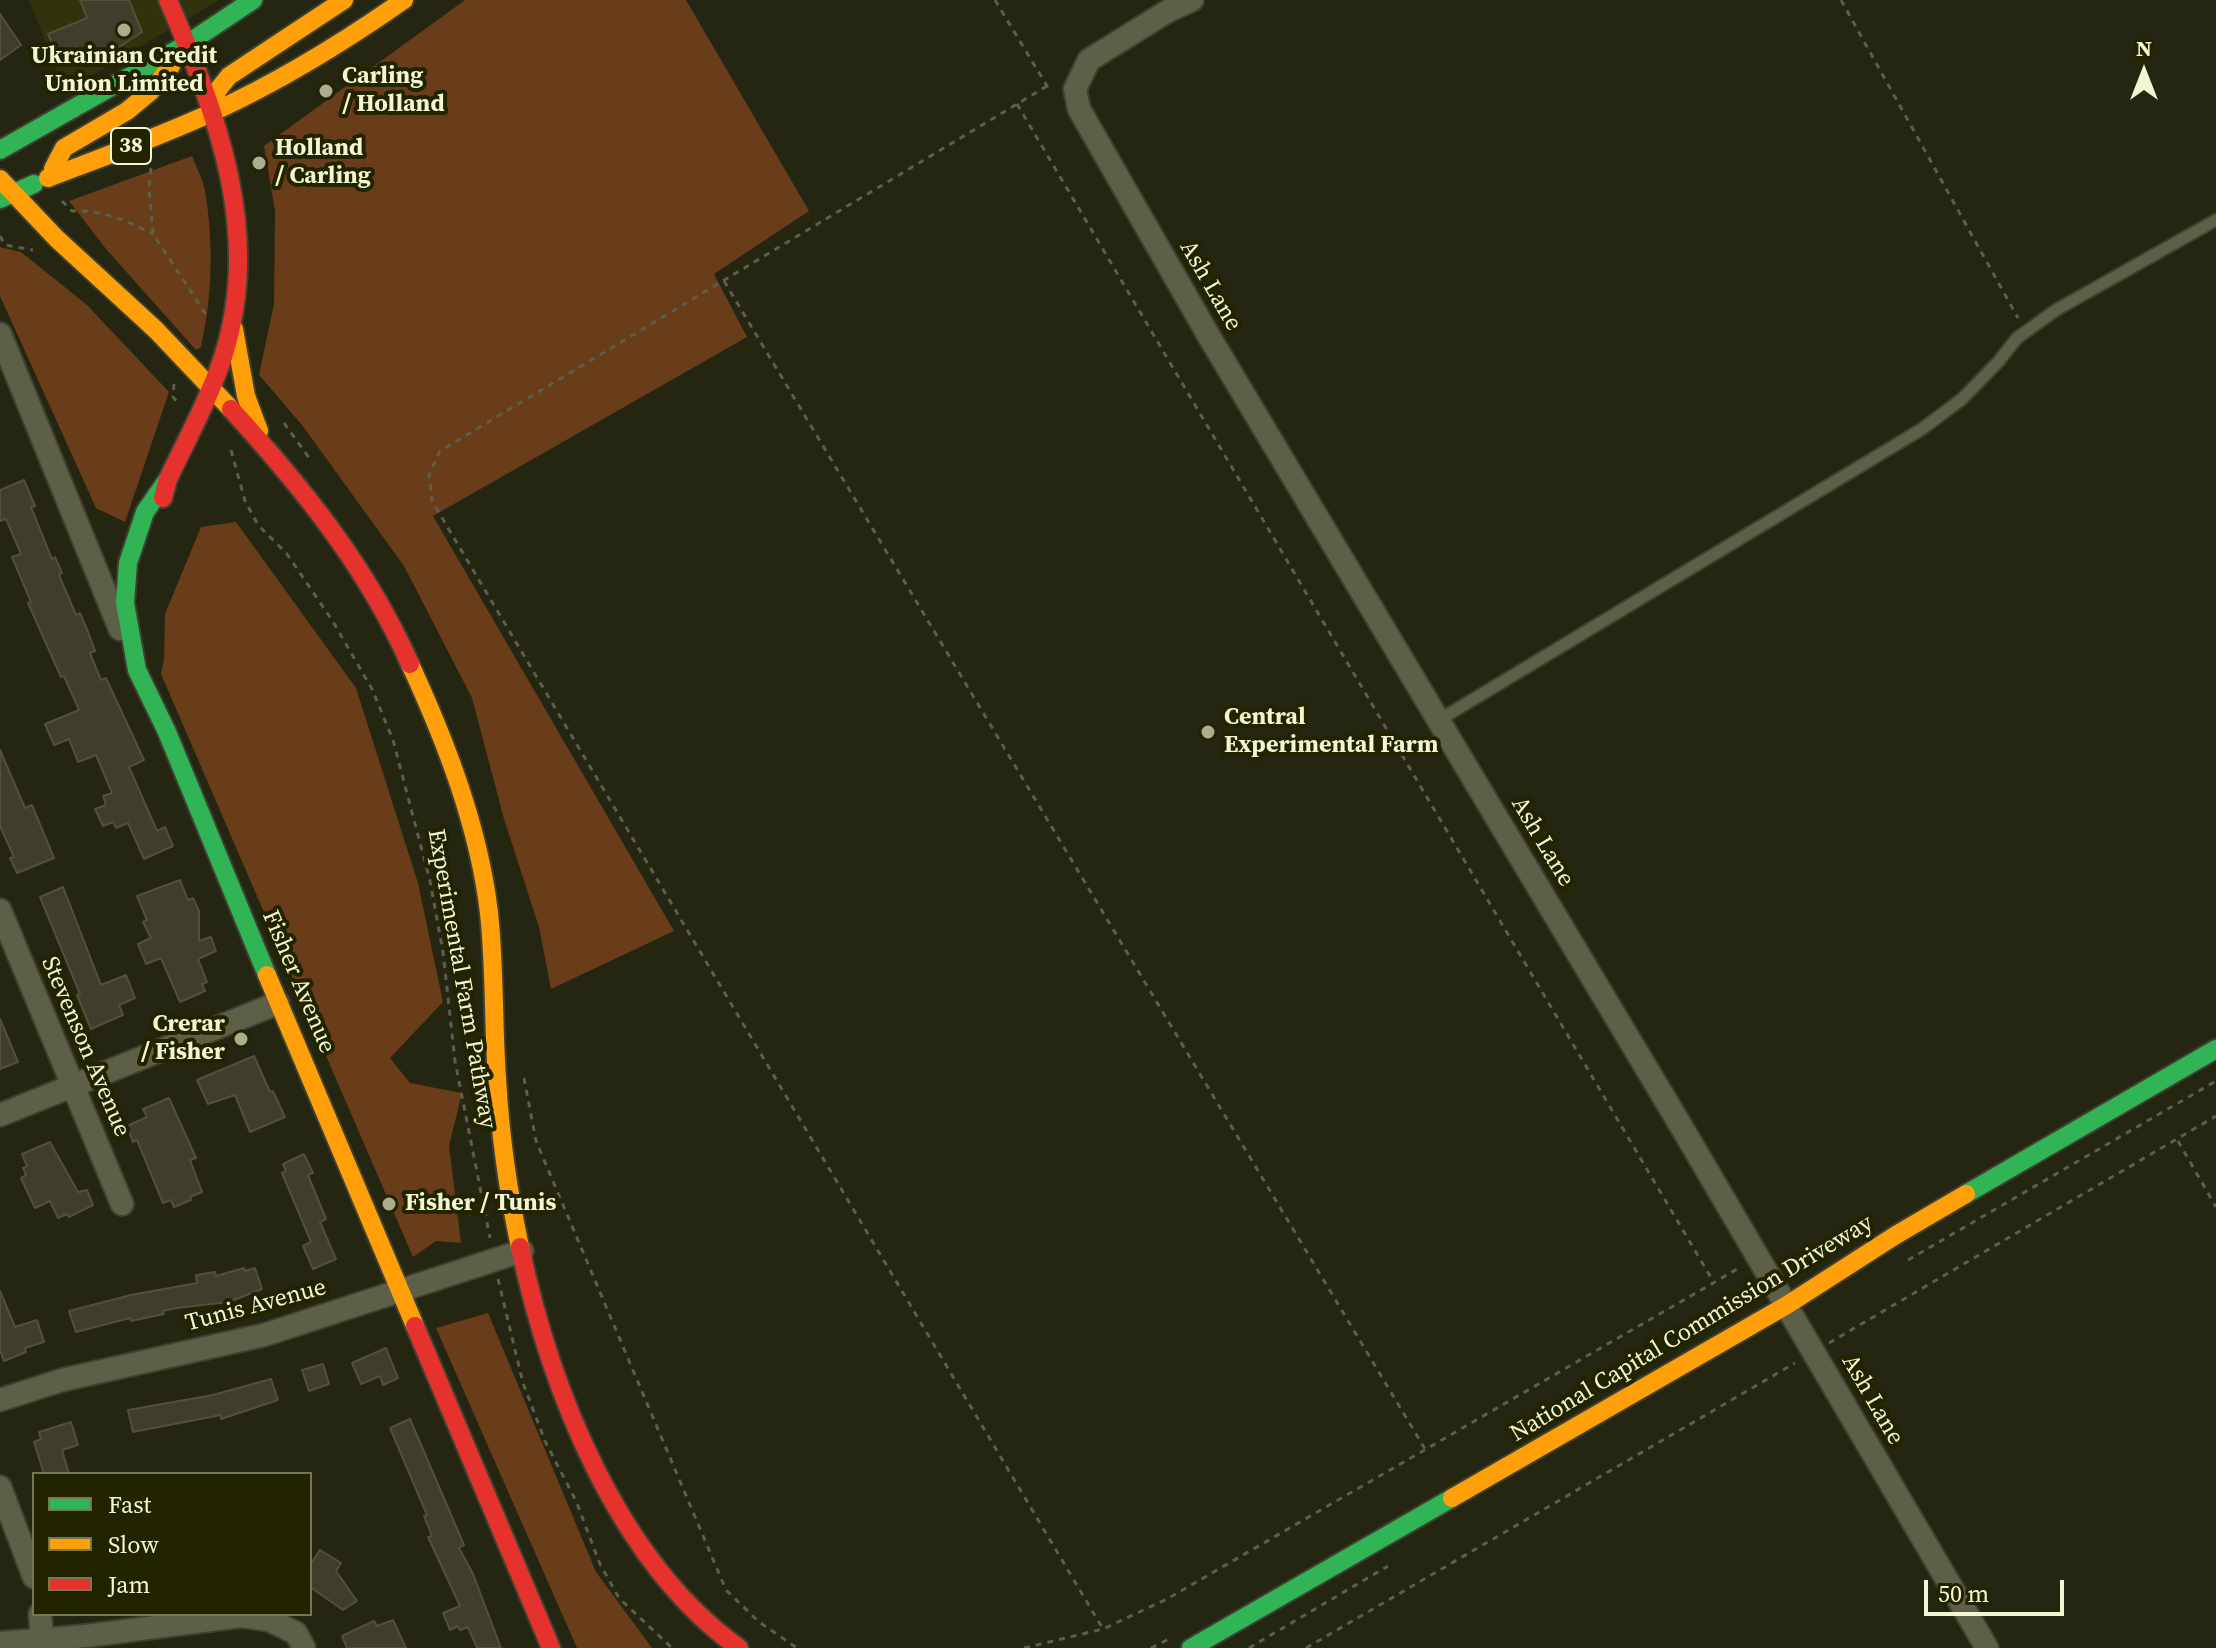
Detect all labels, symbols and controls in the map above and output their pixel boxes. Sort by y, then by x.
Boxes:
marker: Ukrainian Credit Union Limited [115,21,133,39]
north arrow [2104,32,2184,112]
text: N [2136,33,2152,63]
place label: Ukrainian Credit Union Limited [31,43,217,99]
place label: Carling / Holland [342,63,445,119]
marker: Carling / Holland [317,82,335,100]
road number: 38 [111,128,151,164]
place label: Holland / Carling [275,135,371,191]
marker: Holland / Carling [250,154,268,172]
street label: Ash Lane [1173,236,1247,336]
place label: Central Experimental Farm [1224,704,1439,760]
marker: Central Experimental Farm [1199,723,1217,741]
street label: Ash Lane [1504,792,1580,892]
street label: Experimental Farm Pathway [420,827,502,1131]
street label: Fisher Avenue [255,906,341,1058]
street label: Stevenson Avenue [34,953,136,1141]
place label: Crerar / Fisher [141,1011,225,1067]
marker: Crerar / Fisher [232,1030,250,1048]
place label: Fisher / Tunis [405,1190,556,1218]
marker: Fisher / Tunis [380,1195,398,1213]
street label: National Capital Commission Driveway [1506,1209,1878,1449]
street label: Tunis Avenue [183,1273,329,1339]
street label: Ash Lane [1835,1350,1909,1450]
legend [32,1472,312,1616]
text: Fast [108,1488,151,1521]
text: Slow [108,1528,159,1561]
scale bar [1928,1564,2068,1614]
text: Jam [108,1568,150,1601]
text: 50 m [1938,1577,1989,1610]

